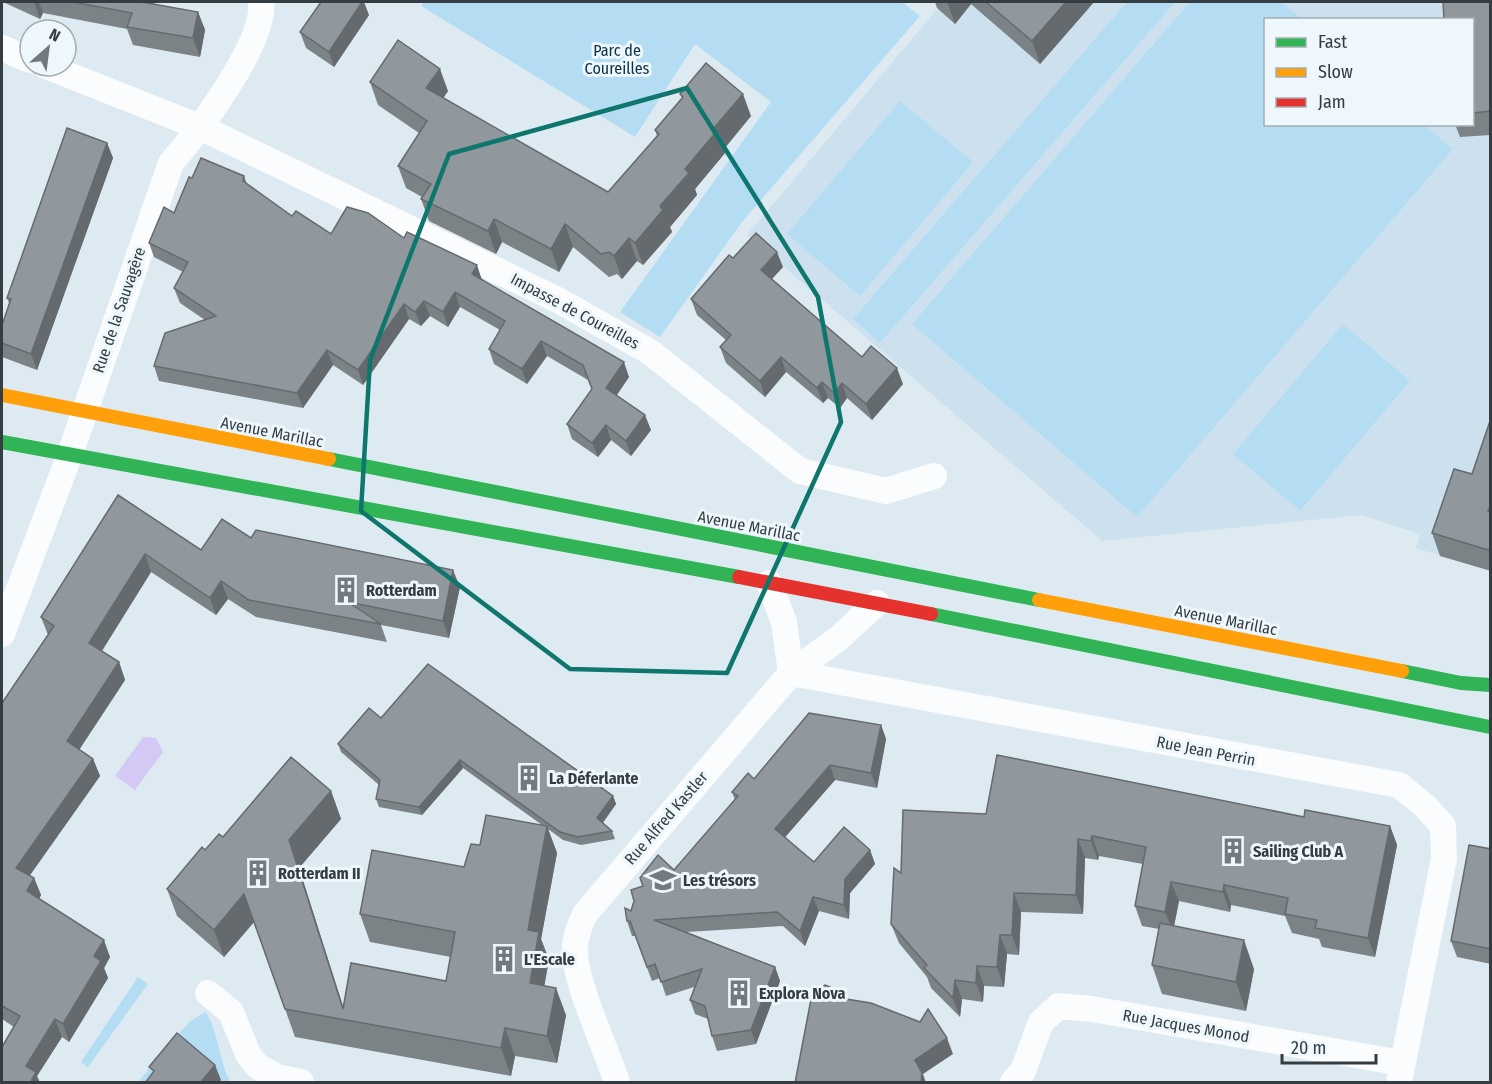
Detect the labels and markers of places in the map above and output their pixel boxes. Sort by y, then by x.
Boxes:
building icon: Rotterdam [331,575,361,605]
place label: Rotterdam [366,581,437,600]
building icon: La Déferlante [514,763,544,793]
place label: La Déferlante [549,769,638,788]
building icon: Sailing Club A [1218,836,1248,866]
place label: Sailing Club A [1253,842,1343,861]
building icon: Rotterdam II [243,858,273,888]
place label: Rotterdam II [278,864,361,883]
school or university icon: Les trésors [648,865,678,895]
place label: Les trésors [683,871,756,890]
building icon: L'Escale [489,944,519,974]
place label: L'Escale [524,950,575,969]
building icon: Explora Nova [724,978,754,1008]
place label: Explora Nova [759,984,845,1003]

